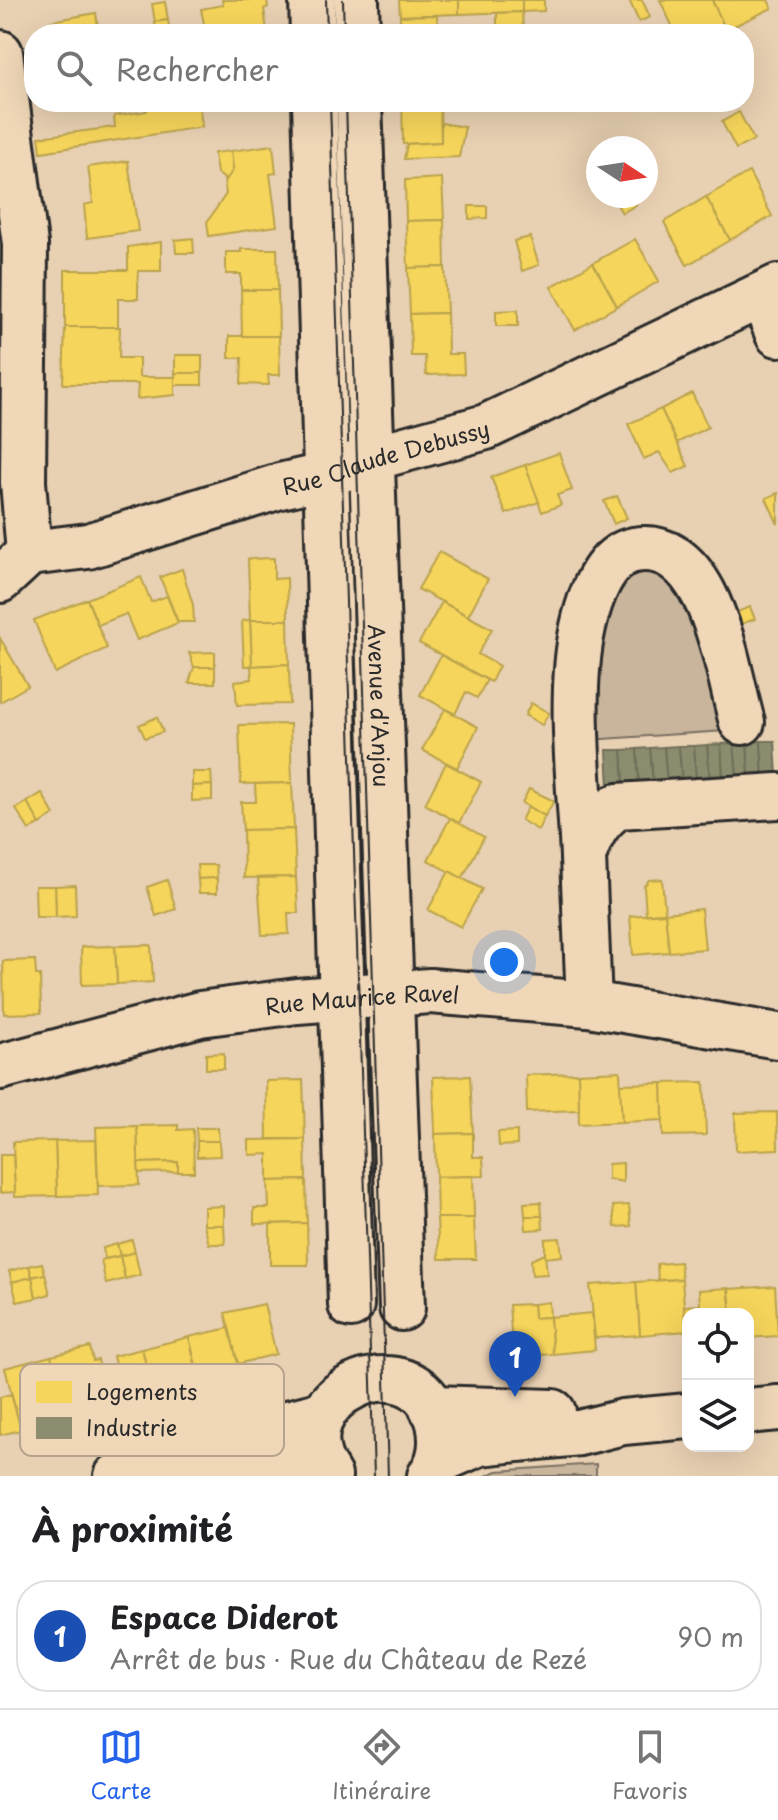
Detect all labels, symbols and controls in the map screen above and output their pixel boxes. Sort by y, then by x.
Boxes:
search box [24,24,754,112]
icon: search [52,46,96,90]
text: Rechercher [116,46,279,91]
north arrow [586,136,658,208]
street label: Rue Claude Debussy [279,410,493,502]
street label: Avenue d'Anjou [361,624,400,788]
your location [484,942,524,982]
street label: Rue Maurice Ravel [263,974,461,1022]
map controls [682,1308,754,1452]
button: locate [682,1308,754,1380]
pin: 1 [489,1331,541,1397]
legend [20,1364,284,1456]
text: Logements [86,1374,198,1407]
button: layers [682,1380,754,1452]
text: Industrie [86,1410,178,1443]
text: À proximité [32,1502,233,1554]
text: Espace Diderot [110,1594,338,1639]
text: 1 [54,1617,66,1656]
text: 90 m [677,1617,744,1656]
text: Arrêt de bus · Rue du Château de Rezé [110,1639,587,1678]
tab: Carte [90,1725,151,1806]
tab: Itinéraire [332,1725,431,1806]
tab: Favoris [612,1725,688,1806]

